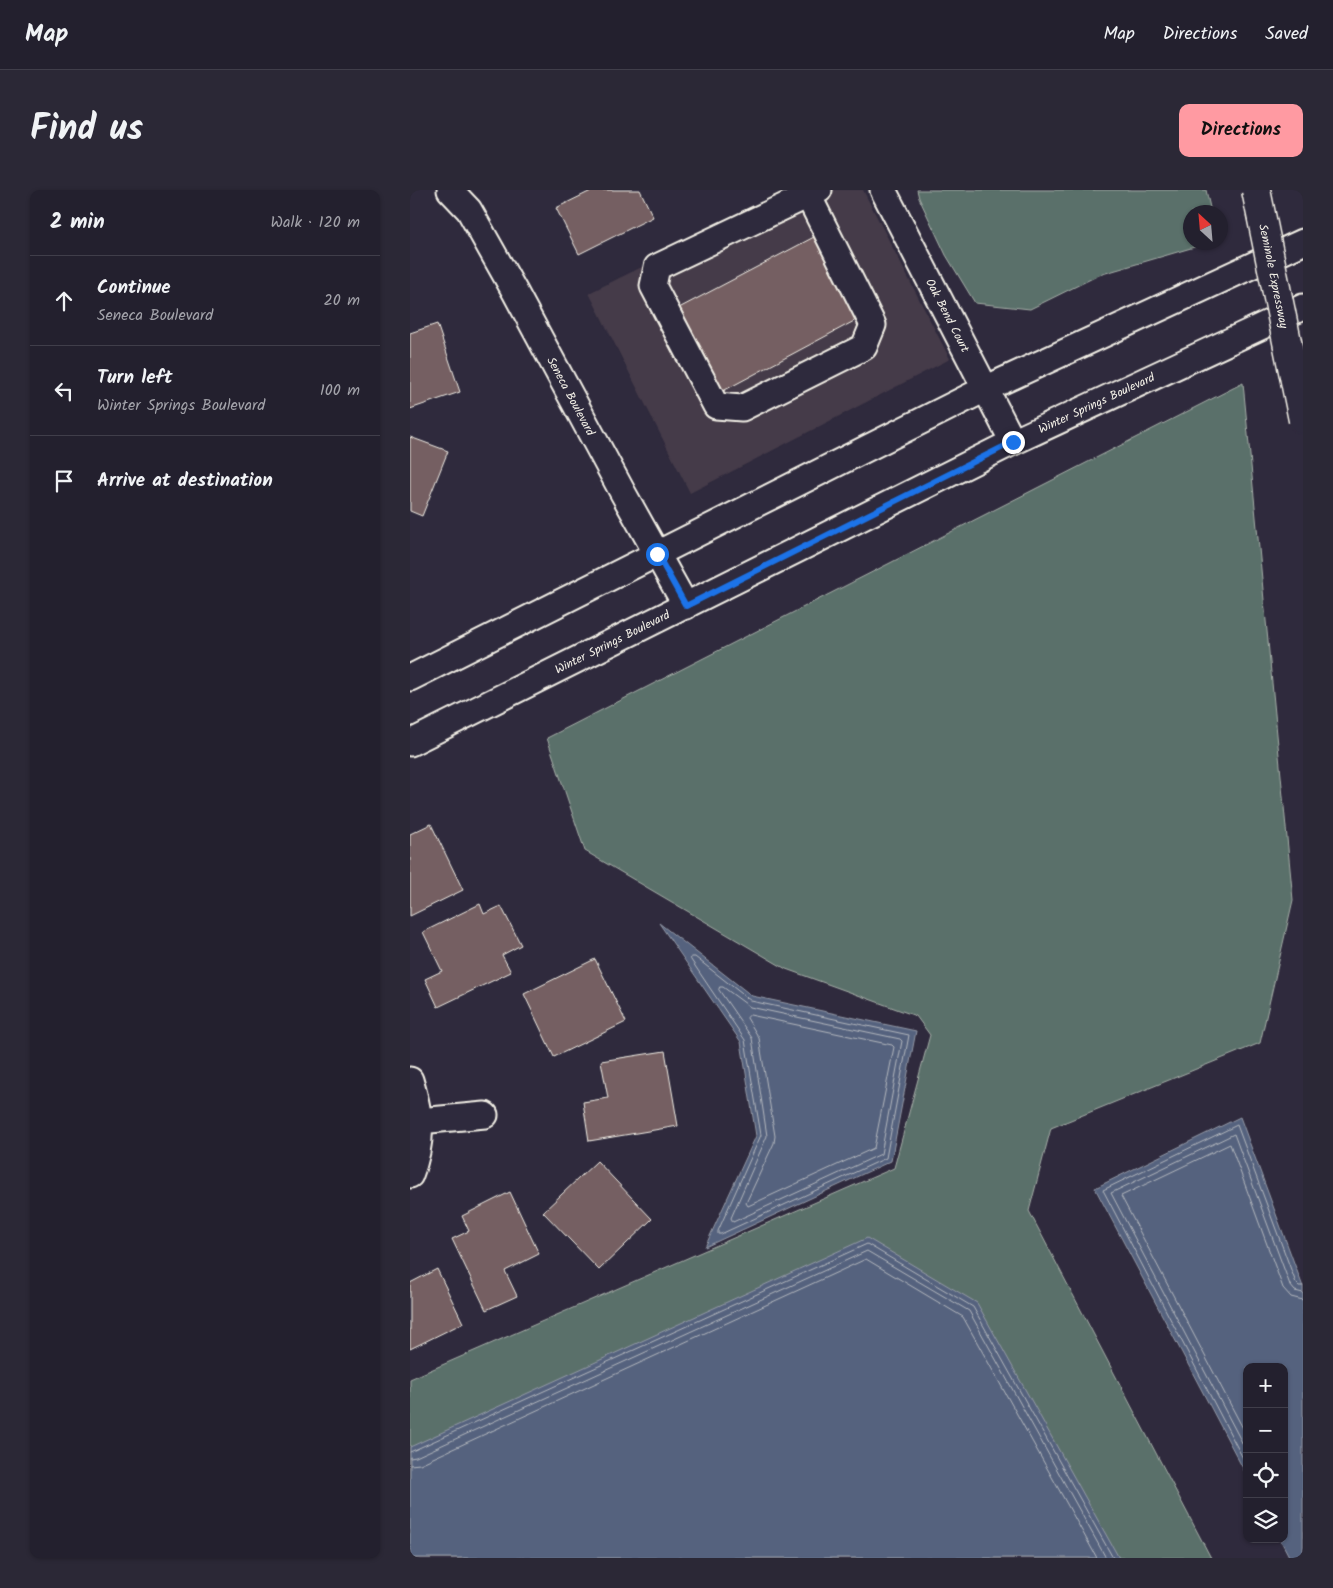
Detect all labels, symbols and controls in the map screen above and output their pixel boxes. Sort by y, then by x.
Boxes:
text: Map [25,15,68,54]
text: Map [1103,20,1135,49]
text: Directions [1163,20,1237,49]
text: Saved [1265,20,1308,49]
text: Find us [30,102,143,158]
button: Directions [1179,104,1303,157]
north arrow [1183,205,1228,250]
text: 2 min [50,206,105,239]
text: Walk · 120 m [270,210,360,235]
street label: Seminole Expressway [1253,222,1293,331]
text: Continue [97,273,170,303]
street label: Oak Bend Court [920,275,974,356]
icon: ahead [50,287,78,315]
text: 20 m [324,288,360,313]
text: Seneca Boulevard [97,303,213,328]
street label: Seneca Boulevard [542,354,600,440]
text: Turn left [97,363,172,393]
street label: Winter Springs Boulevard [1035,368,1159,439]
icon: left [50,377,78,405]
text: 100 m [320,378,360,403]
text: Winter Springs Boulevard [97,393,265,418]
route end [1002,431,1025,454]
text: Arrive at destination [97,466,273,496]
icon: arrive [50,467,78,495]
route start [646,543,669,566]
street label: Winter Springs Boulevard [552,605,674,679]
map controls [1243,1363,1288,1543]
button: + [1243,1363,1288,1408]
button: − [1243,1408,1288,1453]
button: locate [1243,1453,1288,1498]
button: layers [1243,1498,1288,1543]

